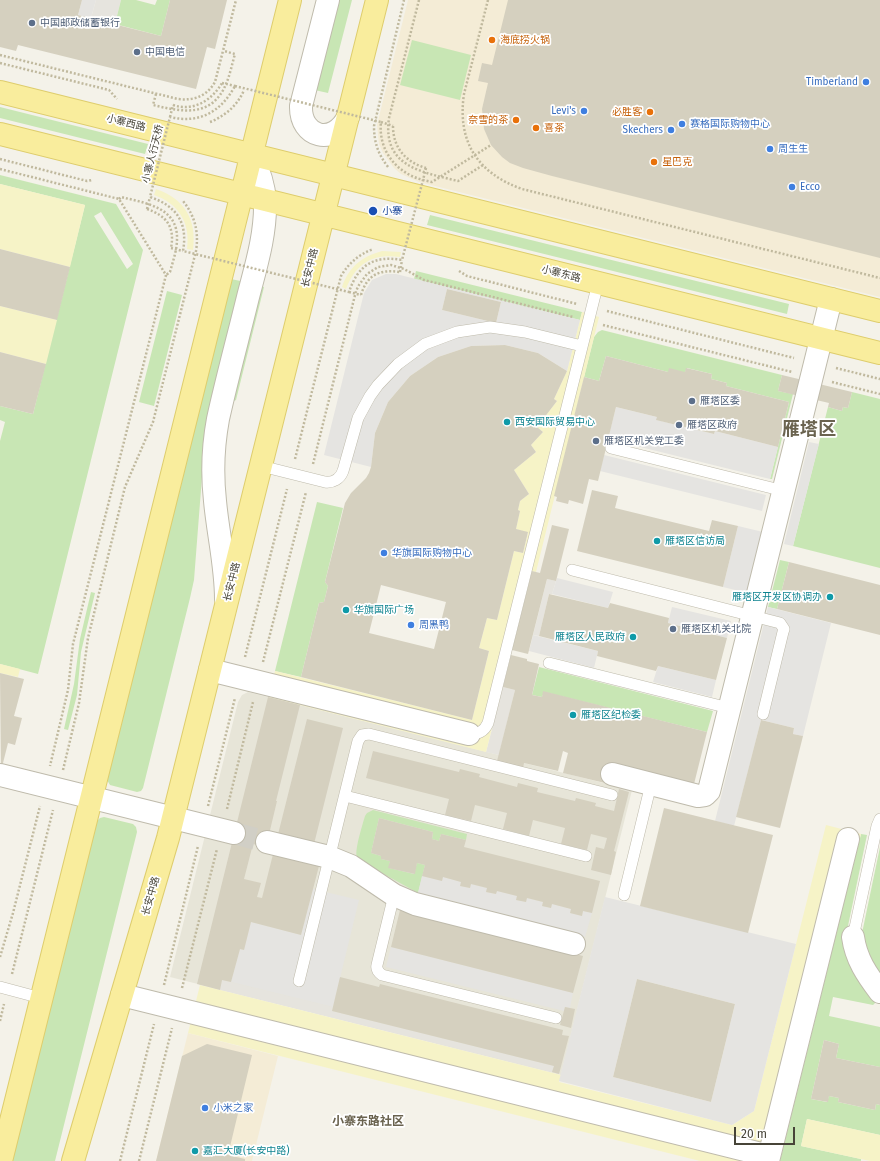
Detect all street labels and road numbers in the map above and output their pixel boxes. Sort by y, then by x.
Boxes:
street label: 小寨西路 [105,112,147,134]
street label: 小寨人行天桥 [140,123,166,185]
street label: 长安中路 [299,247,321,289]
street label: 小寨东路 [540,263,582,285]
street label: 长安中路 [221,561,243,603]
street label: 长安中路 [140,875,162,917]

